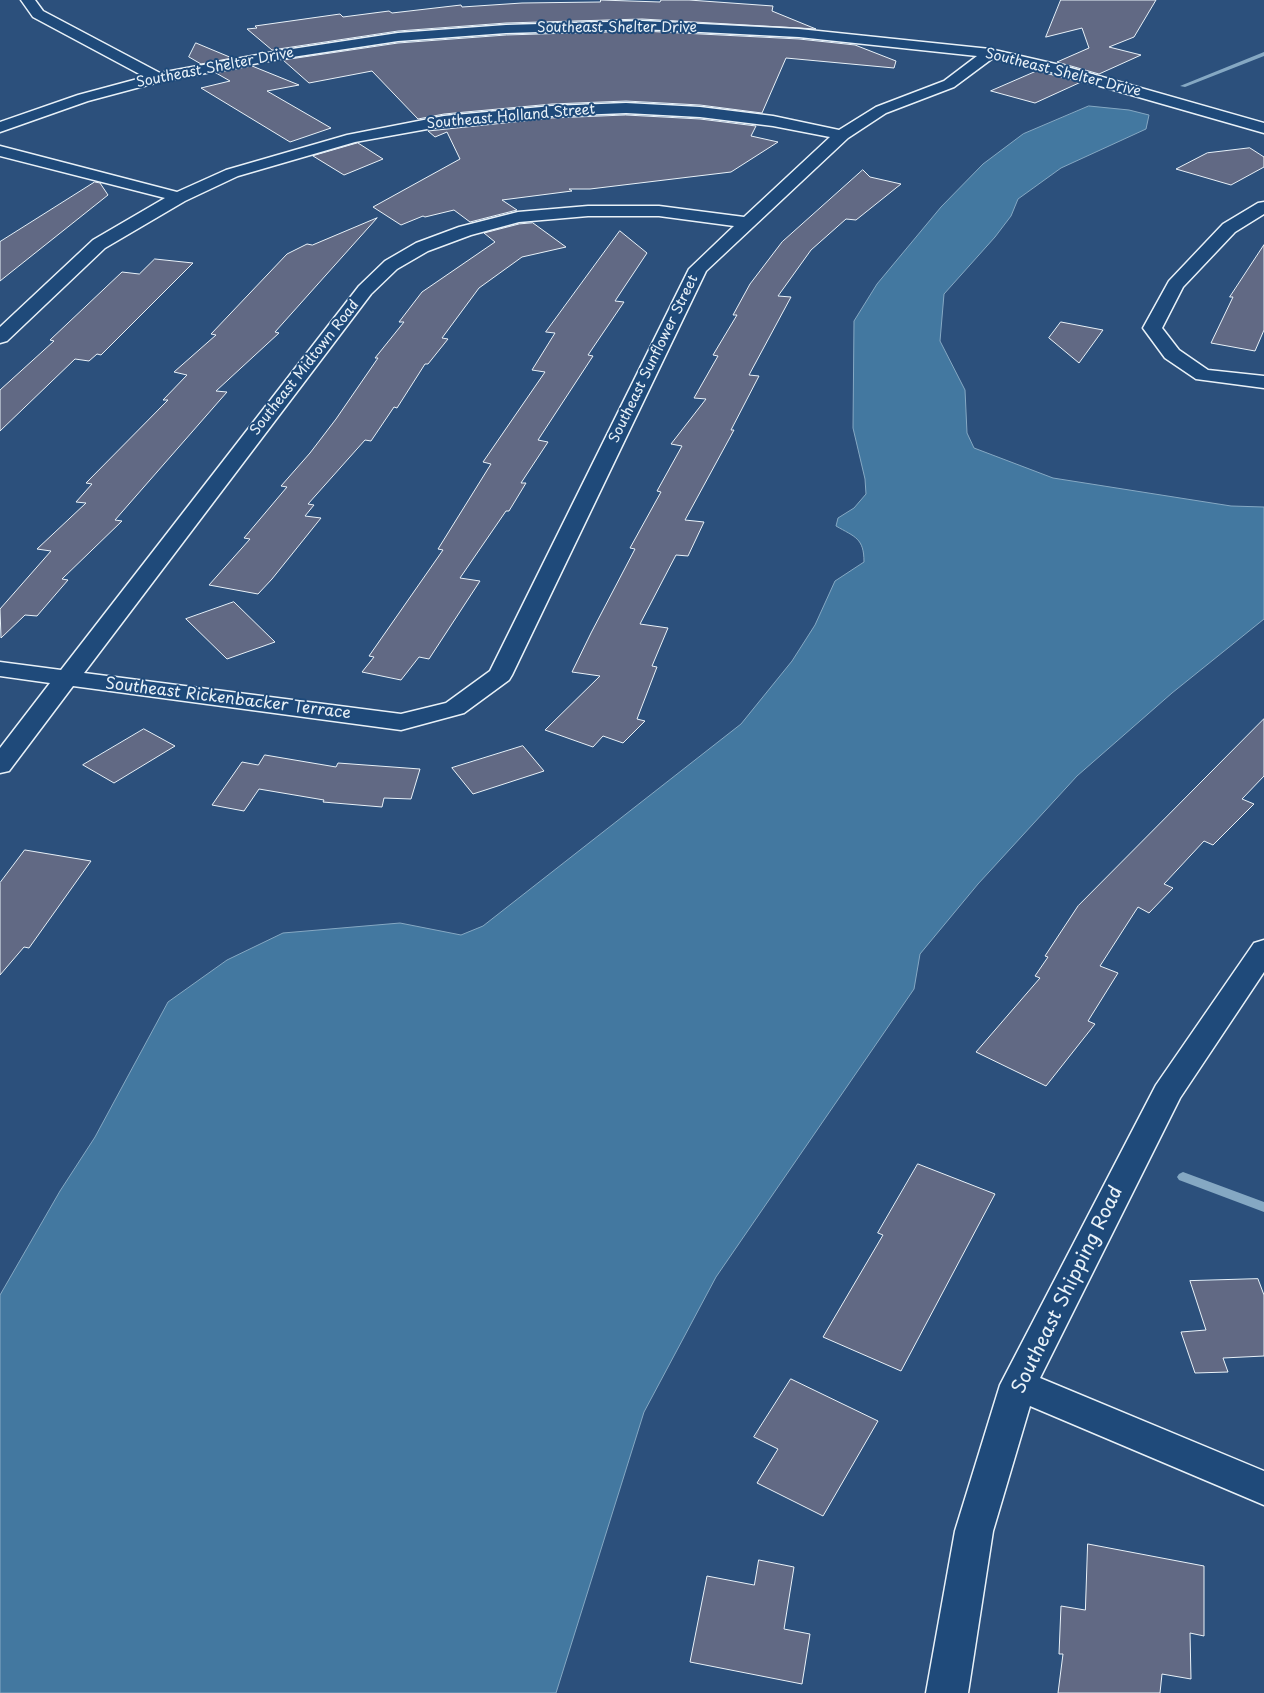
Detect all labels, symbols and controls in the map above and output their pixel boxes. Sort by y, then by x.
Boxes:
street label: Southeast Shelter Drive [537,20,697,36]
street label: Southeast Shelter Drive [135,44,295,92]
street label: Southeast Shelter Drive [983,45,1143,101]
street label: Southeast Holland Street [426,101,596,133]
street label: Southeast Sunflower Street [606,272,702,446]
street label: Southeast Midtown Road [247,297,363,439]
street label: Southeast Rickenbacker Terrace [104,674,352,724]
street label: Southeast Shipping Road [1008,1183,1128,1397]

